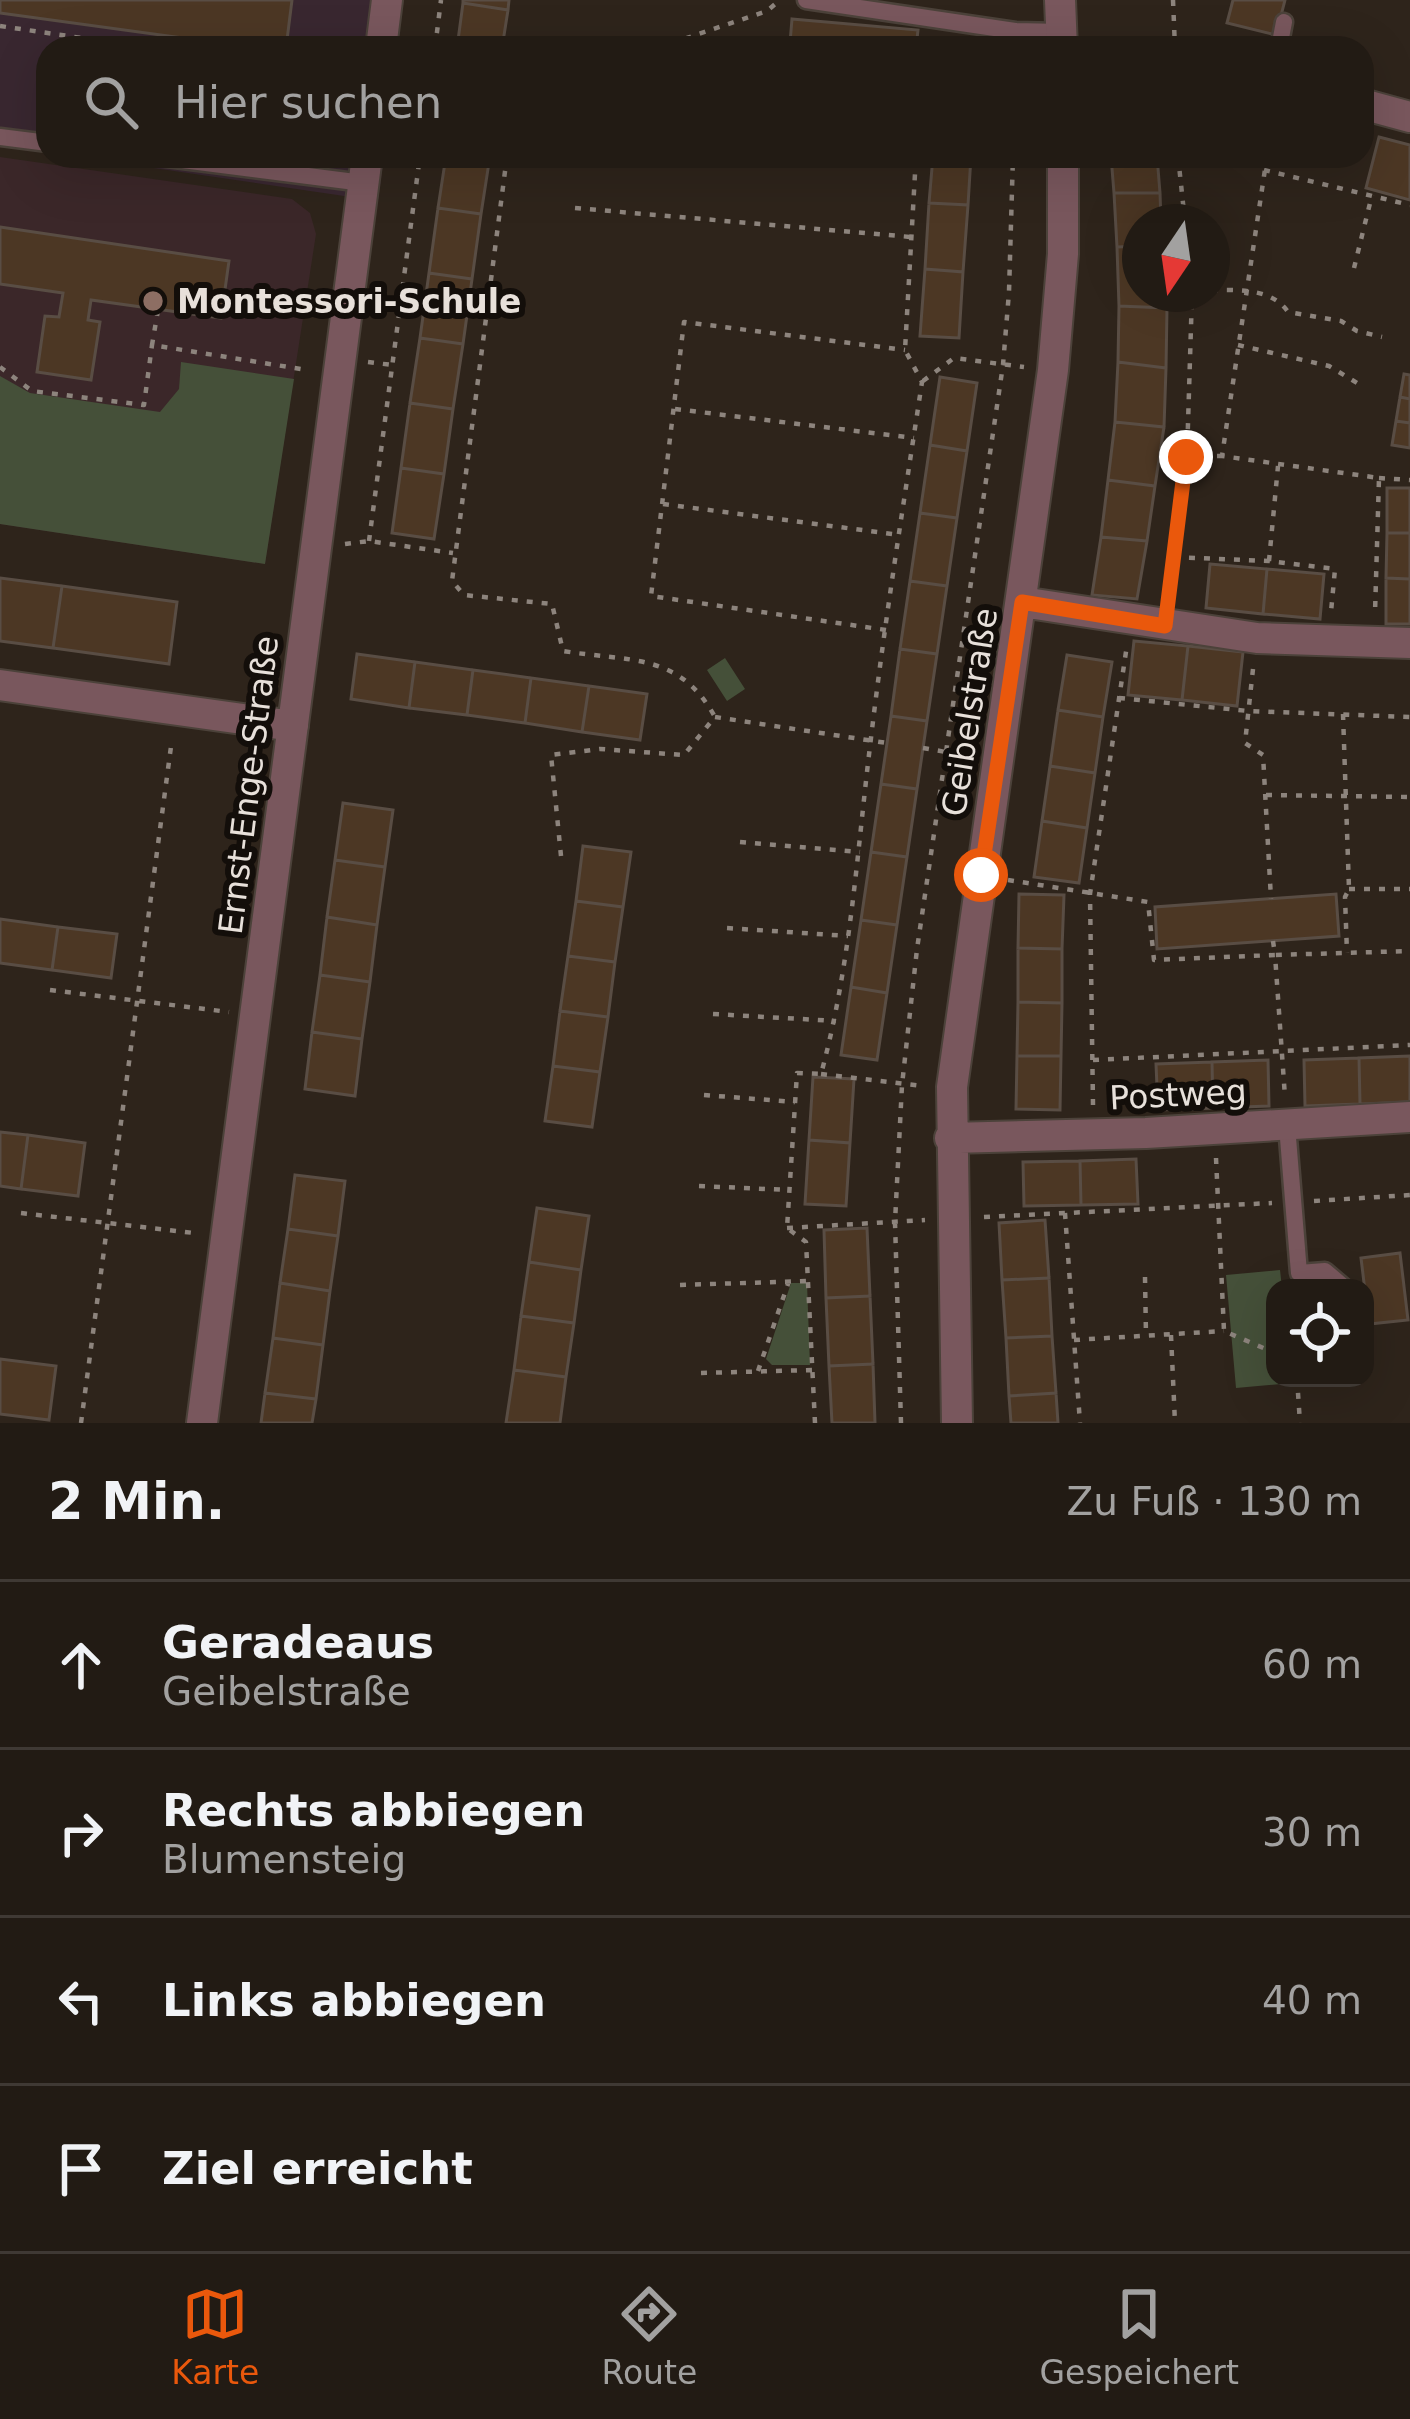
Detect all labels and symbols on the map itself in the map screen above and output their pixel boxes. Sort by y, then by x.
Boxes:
north arrow [1122,204,1230,312]
place label: Montessori-Schule [177,282,521,321]
marker: Montessori-Schule [140,288,166,314]
route end [1159,430,1213,484]
street label: Geibelstraße [934,605,1005,819]
street label: Ernst-Enge-Straße [211,634,286,937]
route start [954,848,1008,902]
street label: Postweg [1108,1071,1248,1118]

